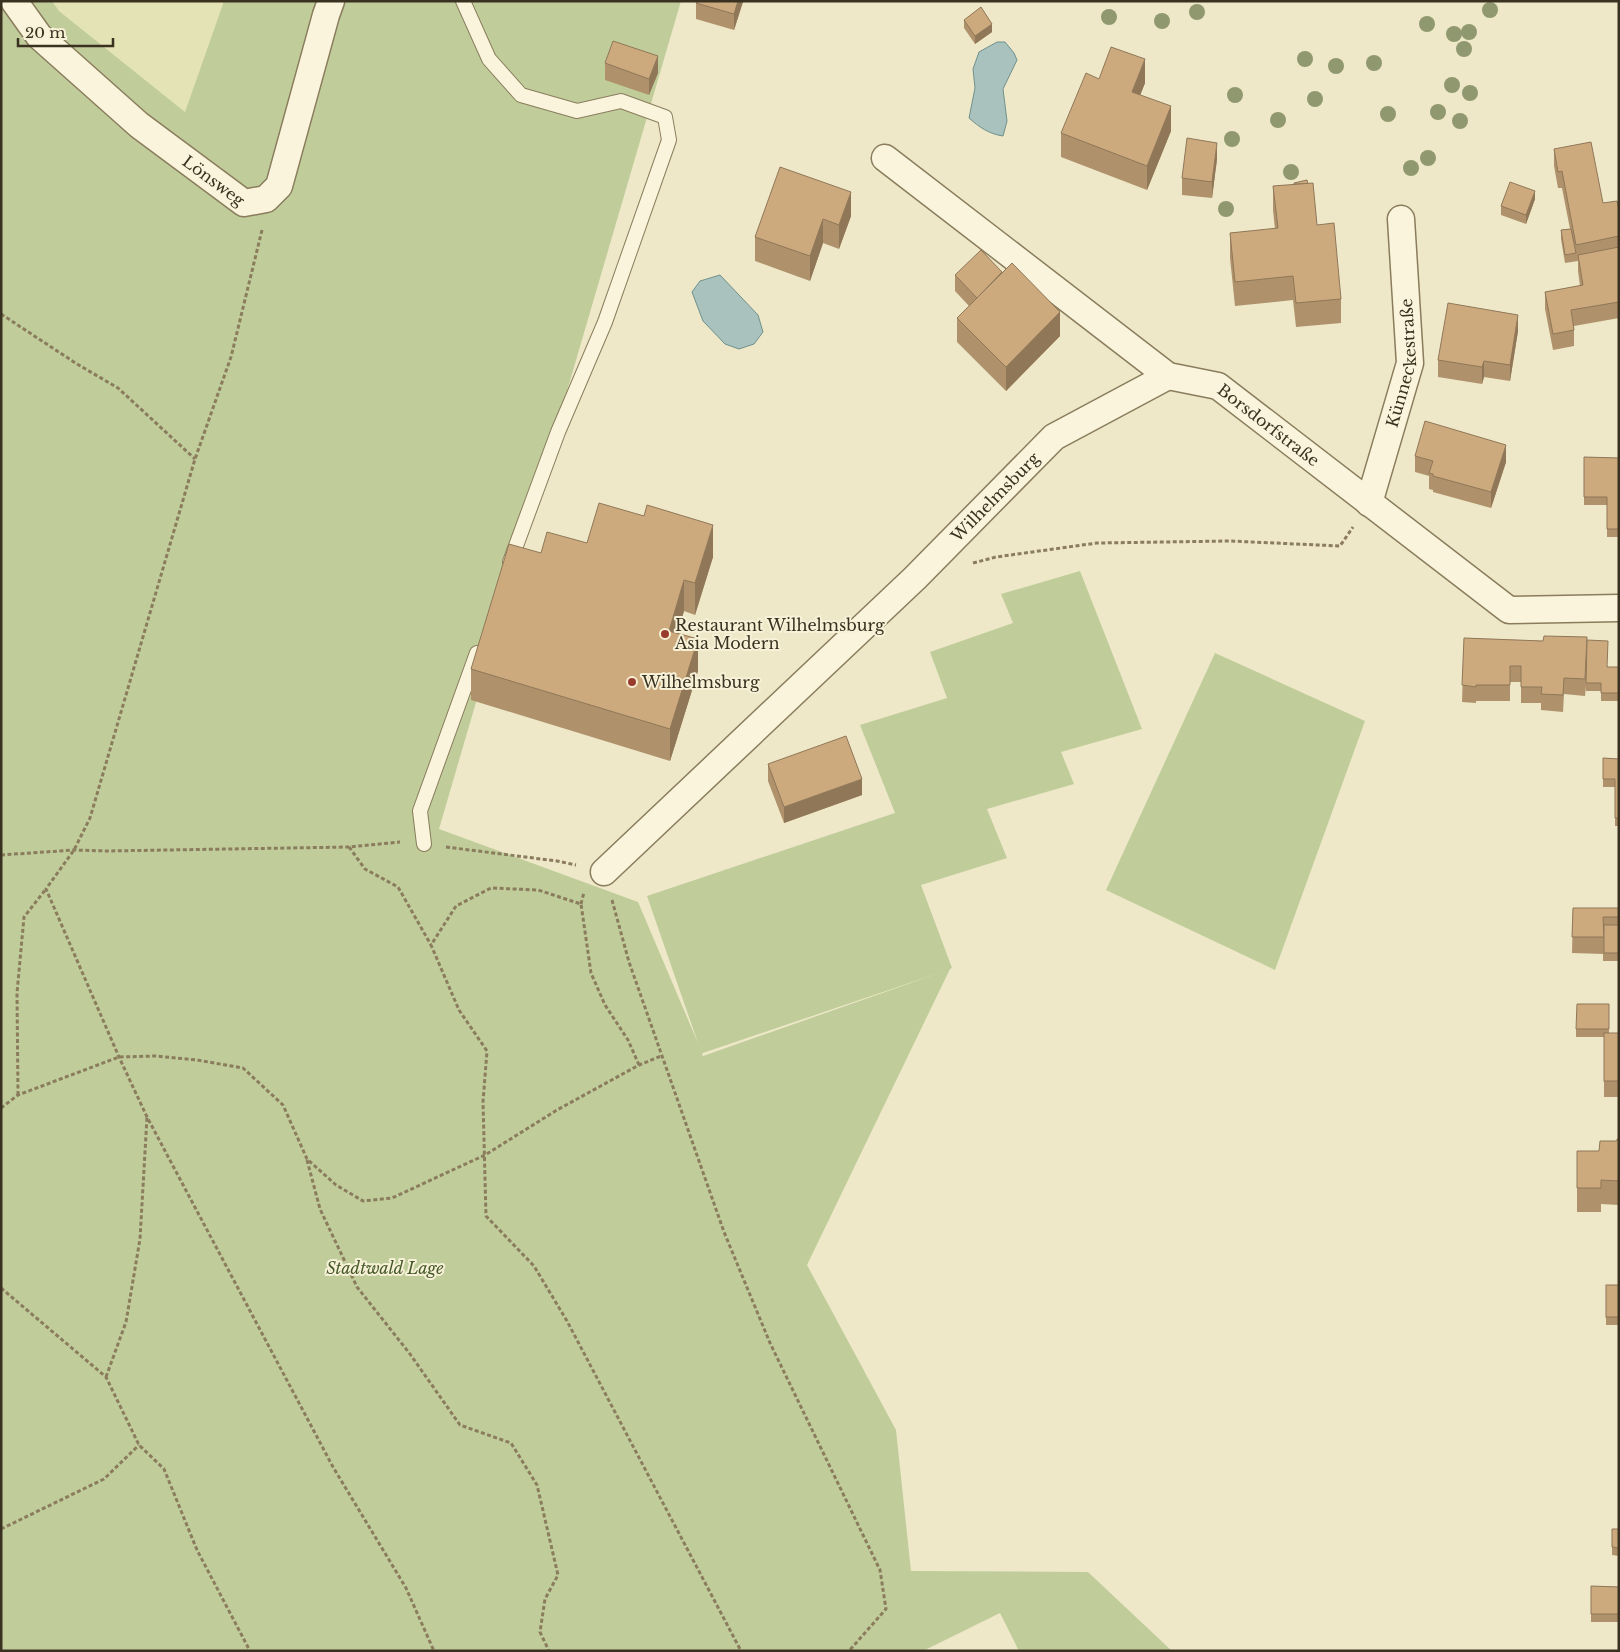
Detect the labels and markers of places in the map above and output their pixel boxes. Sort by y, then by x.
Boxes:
place label: Restaurant Wilhelmsburg Asia Modern [674,615,885,653]
marker: Restaurant Wilhelmsburg Asia Modern [659,628,671,640]
place label: Wilhelmsburg [641,672,760,692]
marker: Wilhelmsburg [626,676,638,688]

